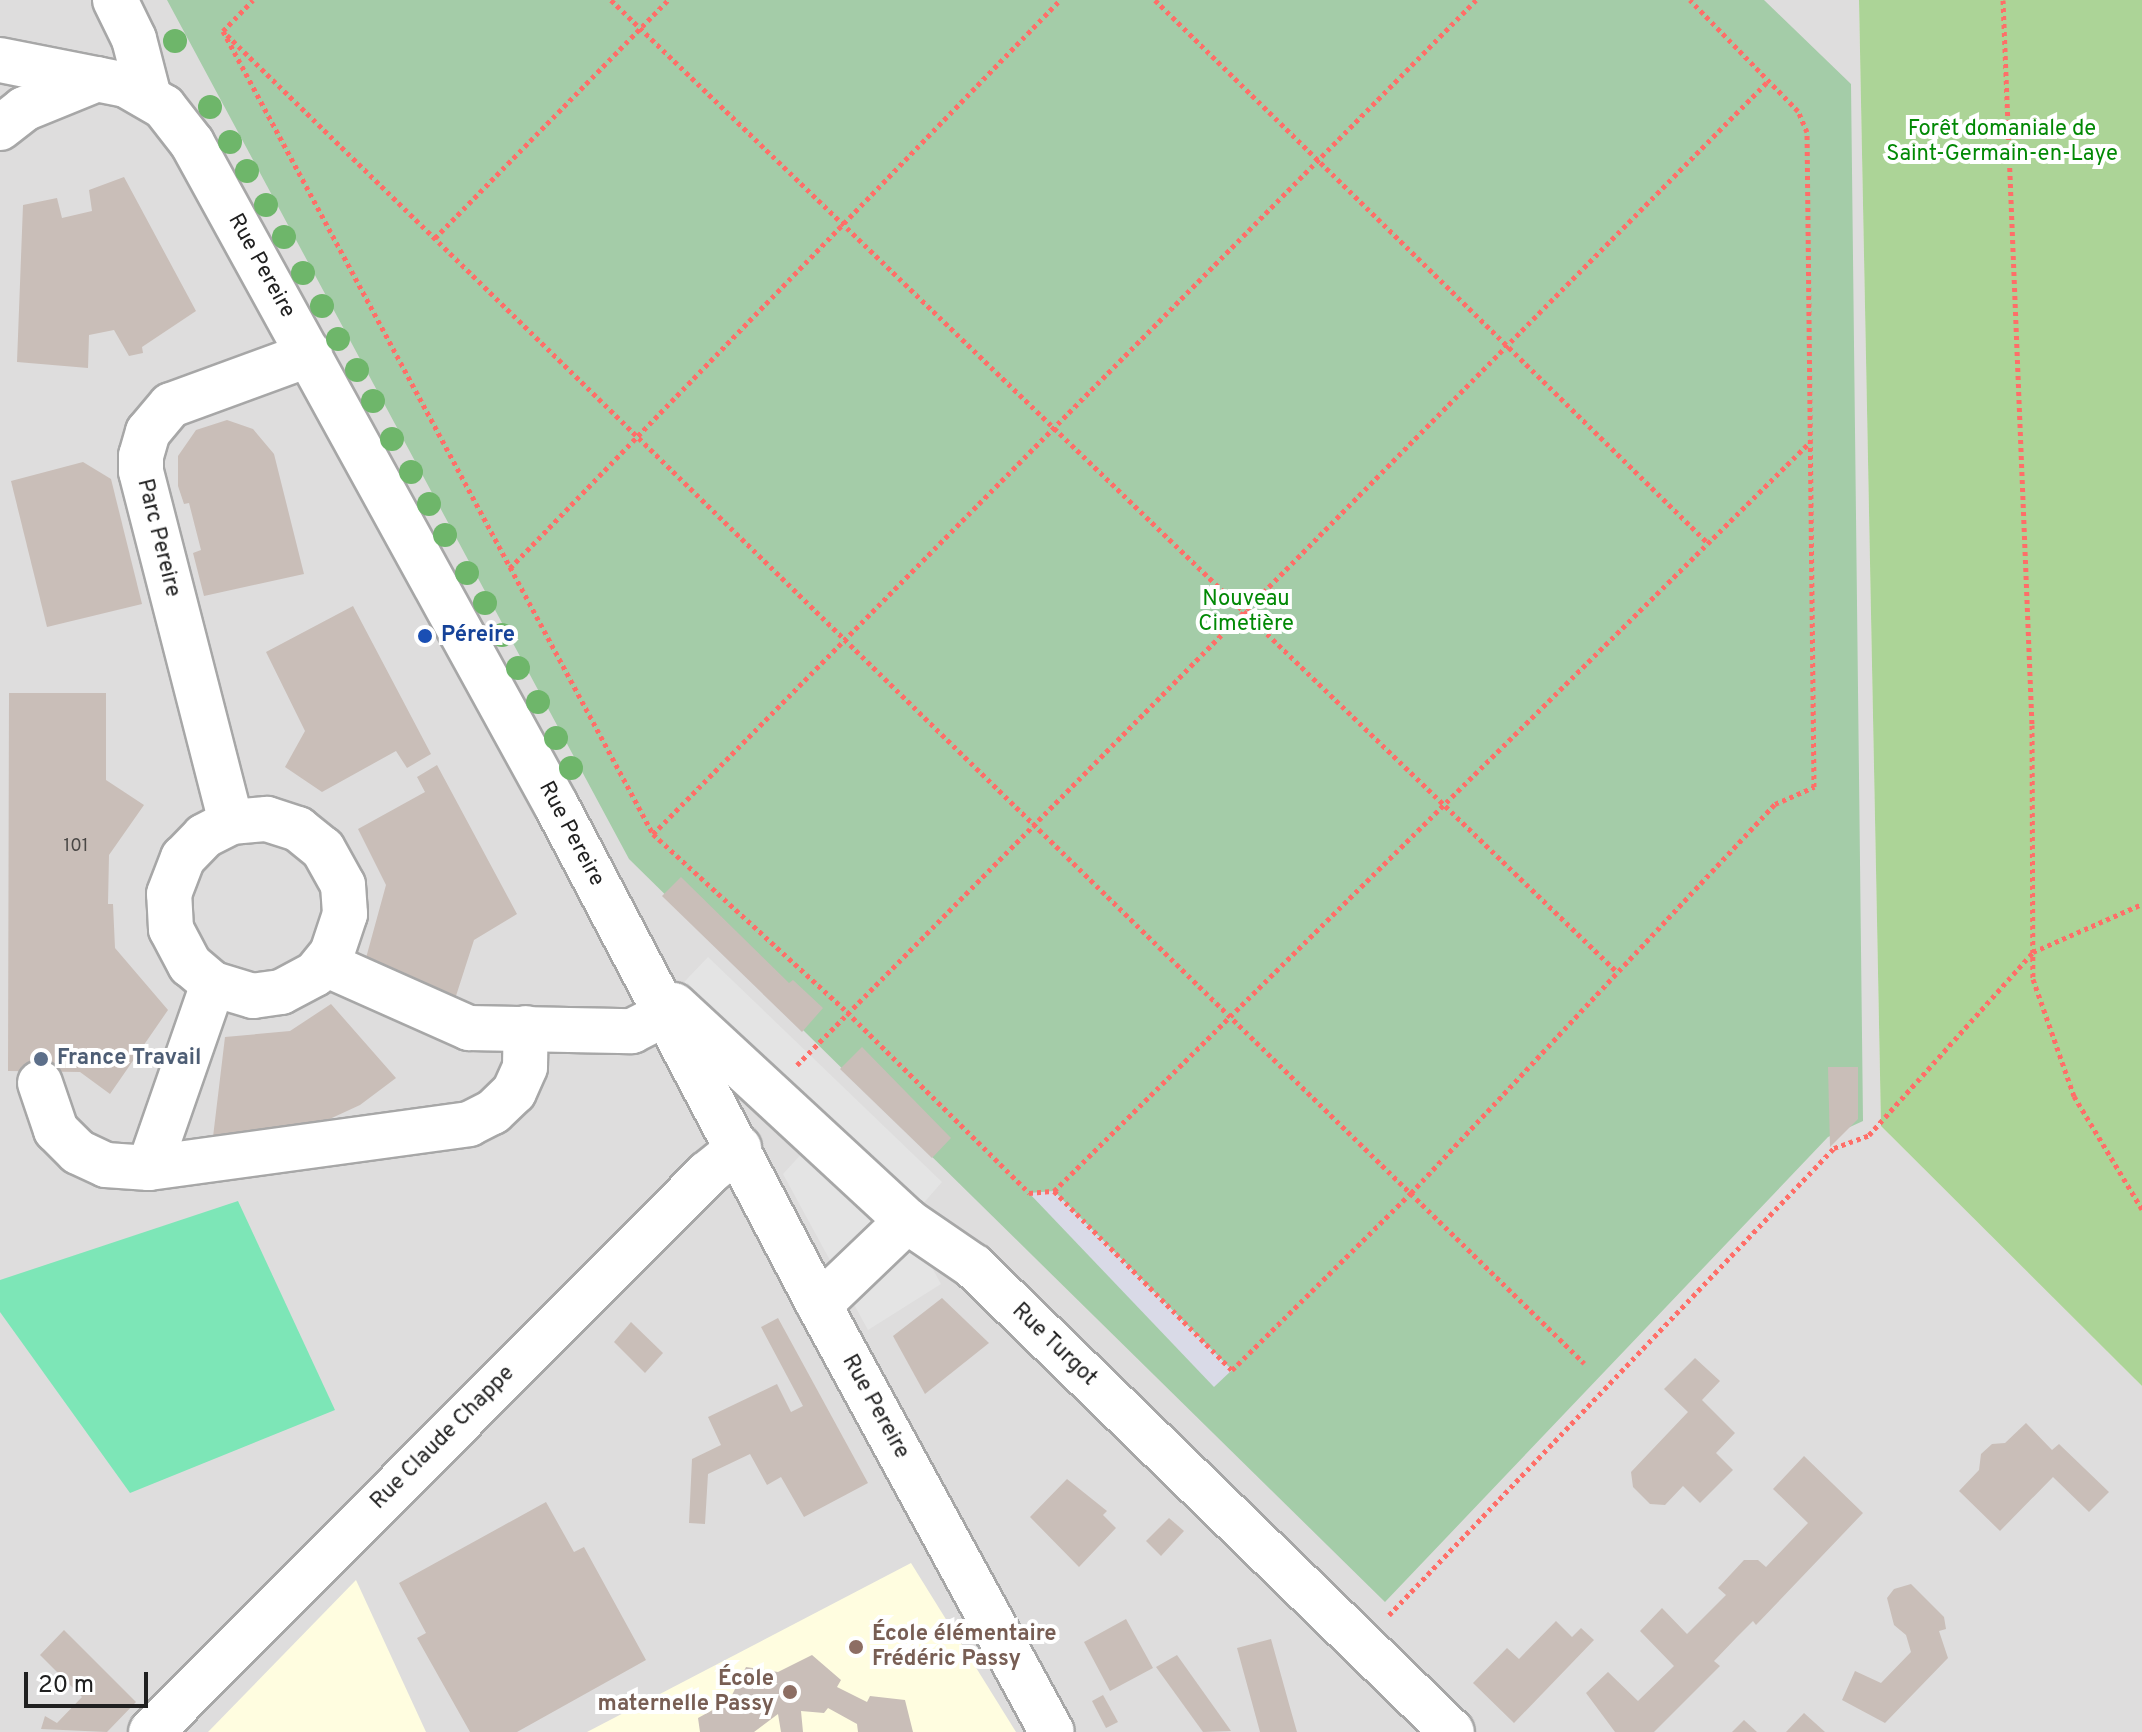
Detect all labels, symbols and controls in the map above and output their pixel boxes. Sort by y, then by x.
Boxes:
park label: Forêt domaniale de Saint-Germain-en-Laye [1886,116,2118,168]
street label: Rue Pereire [222,209,300,323]
street label: Parc Pereire [131,476,185,600]
park label: Nouveau Cimetière [1198,586,1294,638]
place label: Péreire [441,623,515,649]
marker: Péreire [416,627,434,645]
street label: Rue Pereire [532,777,610,891]
house number: 101 [64,836,88,858]
place label: France Travail [57,1046,201,1072]
marker: France Travail [32,1050,50,1068]
street label: Rue Turgot [1006,1298,1102,1392]
street label: Rue Pereire [836,1350,914,1464]
street label: Rue Claude Chappe [366,1361,520,1515]
place label: École élémentaire Frédéric Passy [872,1621,1057,1672]
marker: École élémentaire Frédéric Passy [847,1638,865,1656]
scale bar [28,1656,152,1706]
place label: École maternelle Passy [598,1666,774,1718]
text: 20 m [38,1671,94,1701]
marker: École maternelle Passy [781,1683,799,1701]

